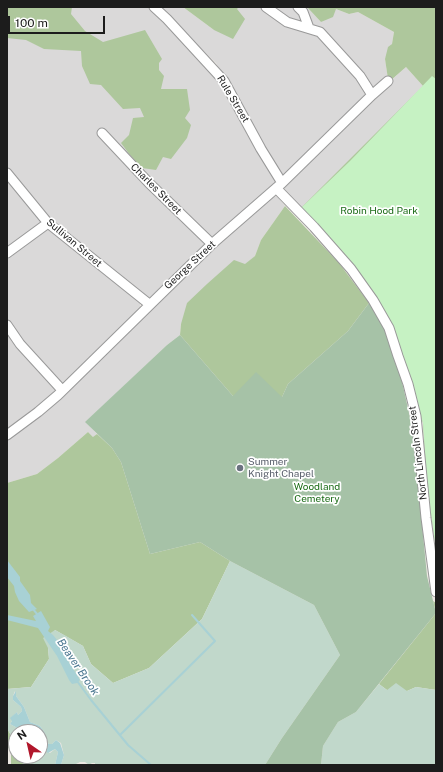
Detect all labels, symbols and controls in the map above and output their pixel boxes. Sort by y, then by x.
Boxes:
scale bar [10,8,107,34]
text: 100 m [15,16,48,30]
street label: Rule Street [214,73,252,125]
street label: Charles Street [128,161,184,217]
park label: Robin Hood Park [340,205,418,217]
street label: Sullivan Street [44,216,104,270]
street label: George Street [162,238,218,292]
street label: North Lincoln Street [406,405,430,501]
place label: Summer Knight Chapel [248,456,314,480]
marker: Summer Knight Chapel [235,463,245,473]
park label: Woodland Cemetery [294,481,340,504]
water label: Beaver Brook [54,636,102,698]
north arrow [8,724,48,764]
text: N [15,728,29,742]

